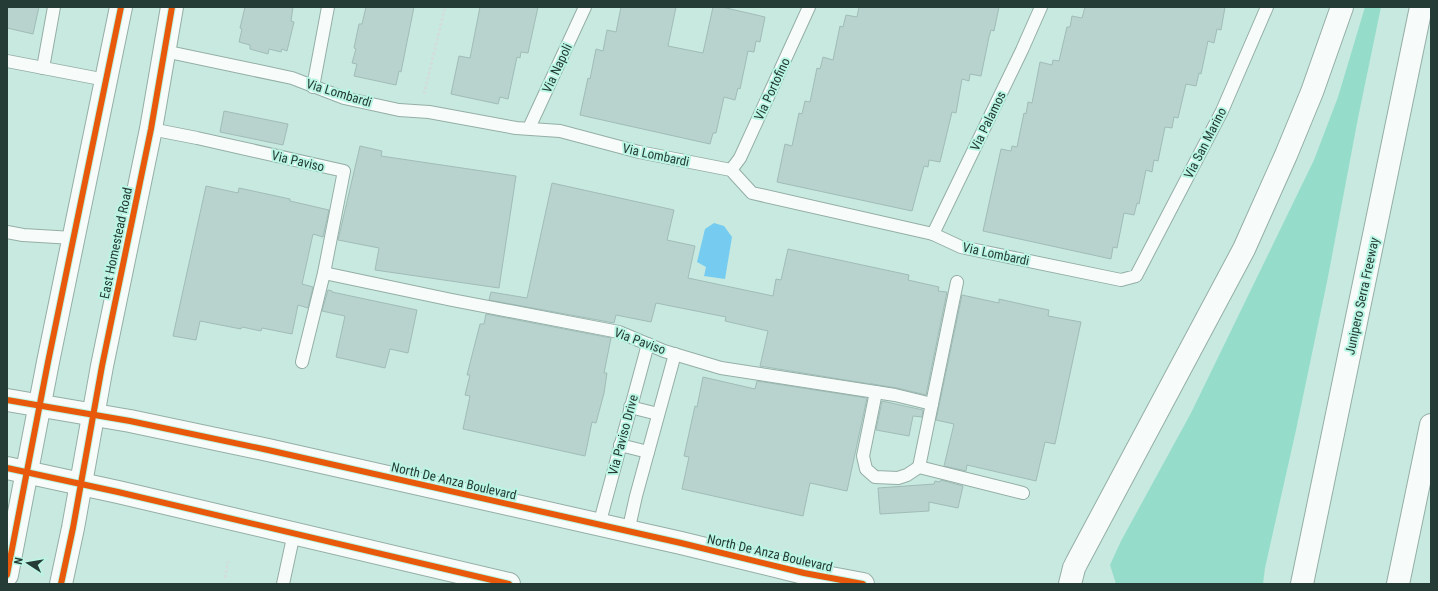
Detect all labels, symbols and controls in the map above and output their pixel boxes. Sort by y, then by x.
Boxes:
street label: Via Napoli [539,41,575,95]
street label: Via Portofino [751,56,793,122]
street label: Via Lombardi [304,76,374,110]
street label: Via Palamos [967,89,1009,153]
street label: Via San Marino [1181,105,1229,181]
street label: Via Lombardi [621,141,691,169]
street label: Via Paviso [270,148,326,174]
street label: East Homestead Road [97,186,135,300]
street label: Junipero Serra Freeway [1342,235,1382,356]
street label: Via Lombardi [961,240,1031,268]
street label: Via Paviso [612,325,668,357]
street label: Via Paviso Drive [605,393,641,477]
street label: North De Anza Boulevard [390,459,518,503]
street label: North De Anza Boulevard [706,531,834,575]
north arrow [8,543,48,583]
text: N [12,556,26,566]

